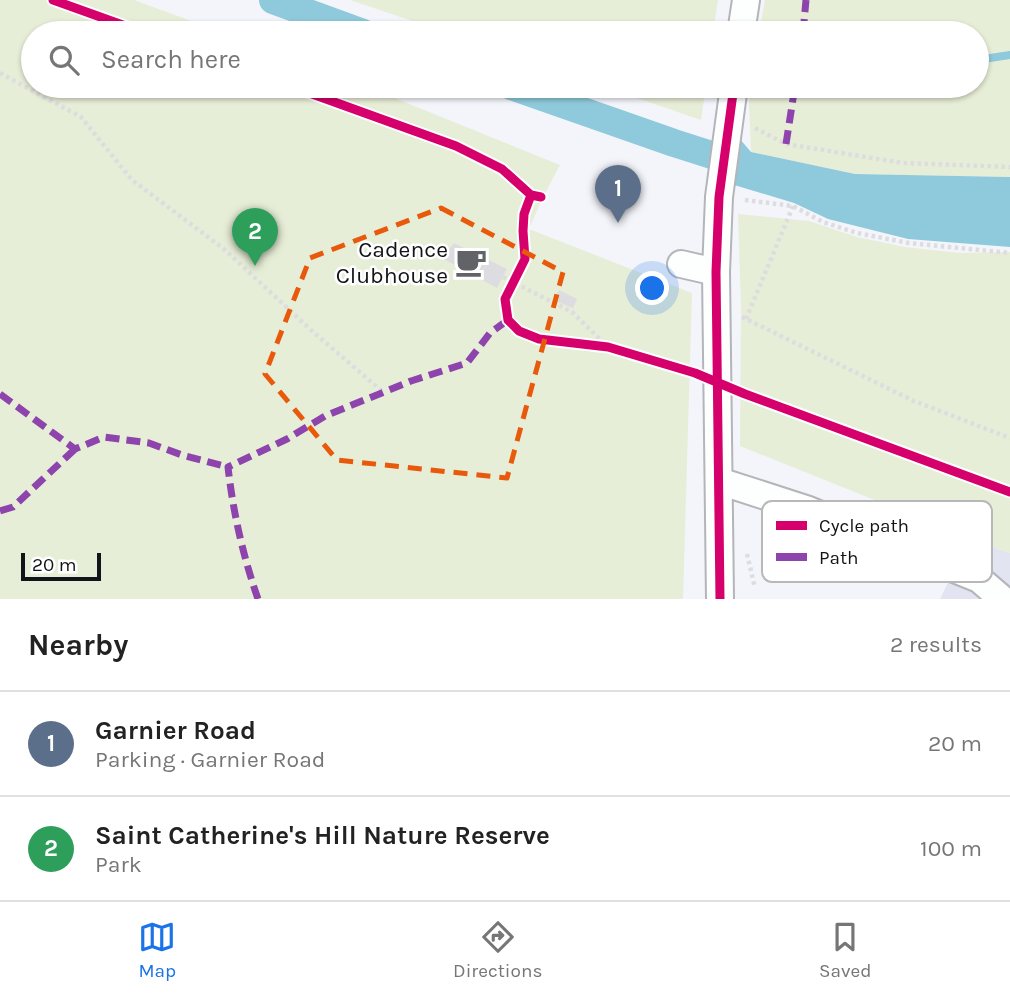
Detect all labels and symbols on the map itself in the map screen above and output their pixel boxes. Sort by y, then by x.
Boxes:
pin: 1 [595,165,641,223]
pin: 2 [232,208,278,266]
place label: Cadence Clubhouse [336,236,448,289]
cafe icon: Cadence Clubhouse [454,245,488,279]
your location [635,271,669,305]
legend [762,501,992,582]
text: Cycle path [819,515,909,537]
text: Path [819,547,859,569]
scale bar [21,550,102,582]

